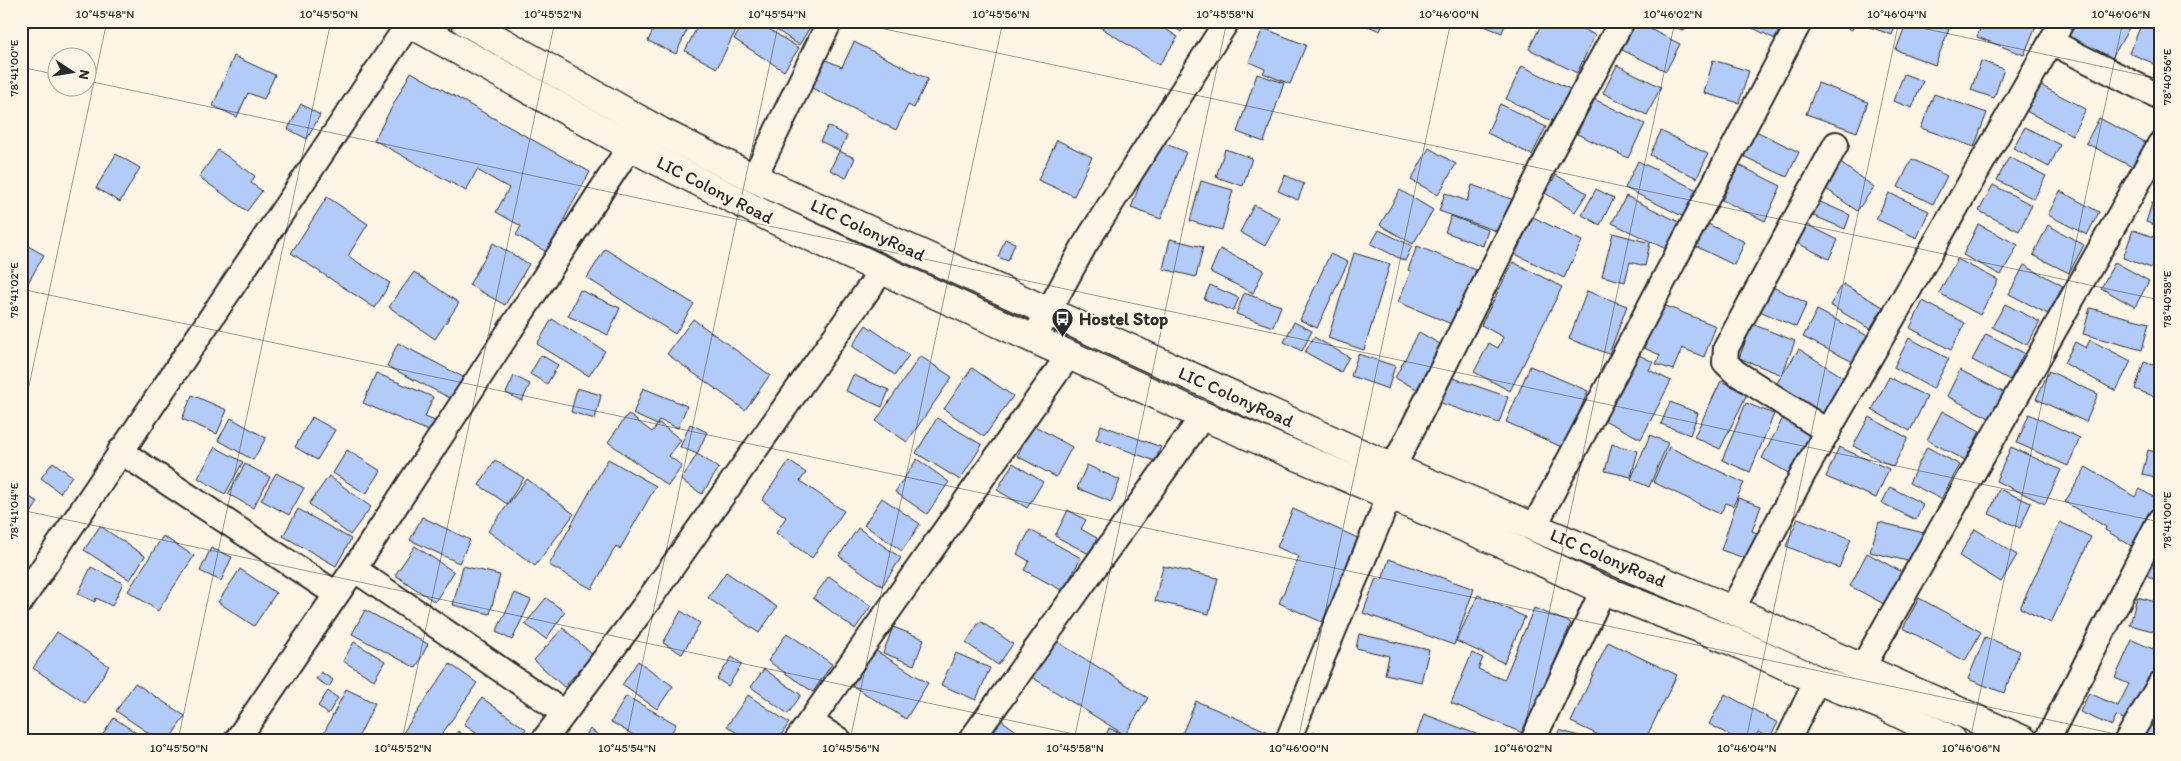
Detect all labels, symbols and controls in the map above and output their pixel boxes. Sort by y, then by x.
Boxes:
text: 10°45'48"N [76,7,134,21]
text: 10°45'50"N [300,7,358,21]
text: 10°45'52"N [524,7,582,21]
text: 10°45'54"N [748,7,806,21]
text: 10°45'56"N [972,7,1030,21]
text: 10°45'58"N [1196,7,1254,21]
text: 10°46'00"N [1419,7,1479,21]
text: 10°46'02"N [1644,7,1702,21]
text: 10°46'04"N [1867,7,1927,21]
text: 10°46'06"N [2092,7,2150,21]
text: 78°41'00"E [7,39,21,96]
north arrow [48,48,98,98]
text: 78°40'56"E [2160,48,2174,105]
text: N [75,68,94,81]
street label: LIC Colony Road [653,151,777,229]
street label: LIC ColonyRoad [807,194,929,266]
text: 78°41'02"E [7,262,21,318]
text: 78°40'58"E [2160,270,2174,327]
bus stop icon: Hostel Stop [1051,307,1075,338]
place label: Hostel Stop [1079,308,1168,330]
street label: LIC ColonyRoad [1175,362,1297,432]
text: 78°41'04"E [7,482,21,539]
text: 78°41'00"E [2160,491,2174,548]
street label: LIC ColonyRoad [1547,524,1669,592]
text: 10°45'50"N [150,741,208,755]
text: 10°45'52"N [374,741,432,755]
text: 10°45'54"N [598,741,656,755]
text: 10°45'56"N [822,741,880,755]
text: 10°45'58"N [1046,741,1104,755]
text: 10°46'00"N [1269,741,1329,755]
text: 10°46'02"N [1494,741,1552,755]
text: 10°46'04"N [1717,741,1777,755]
text: 10°46'06"N [1942,741,2000,755]

